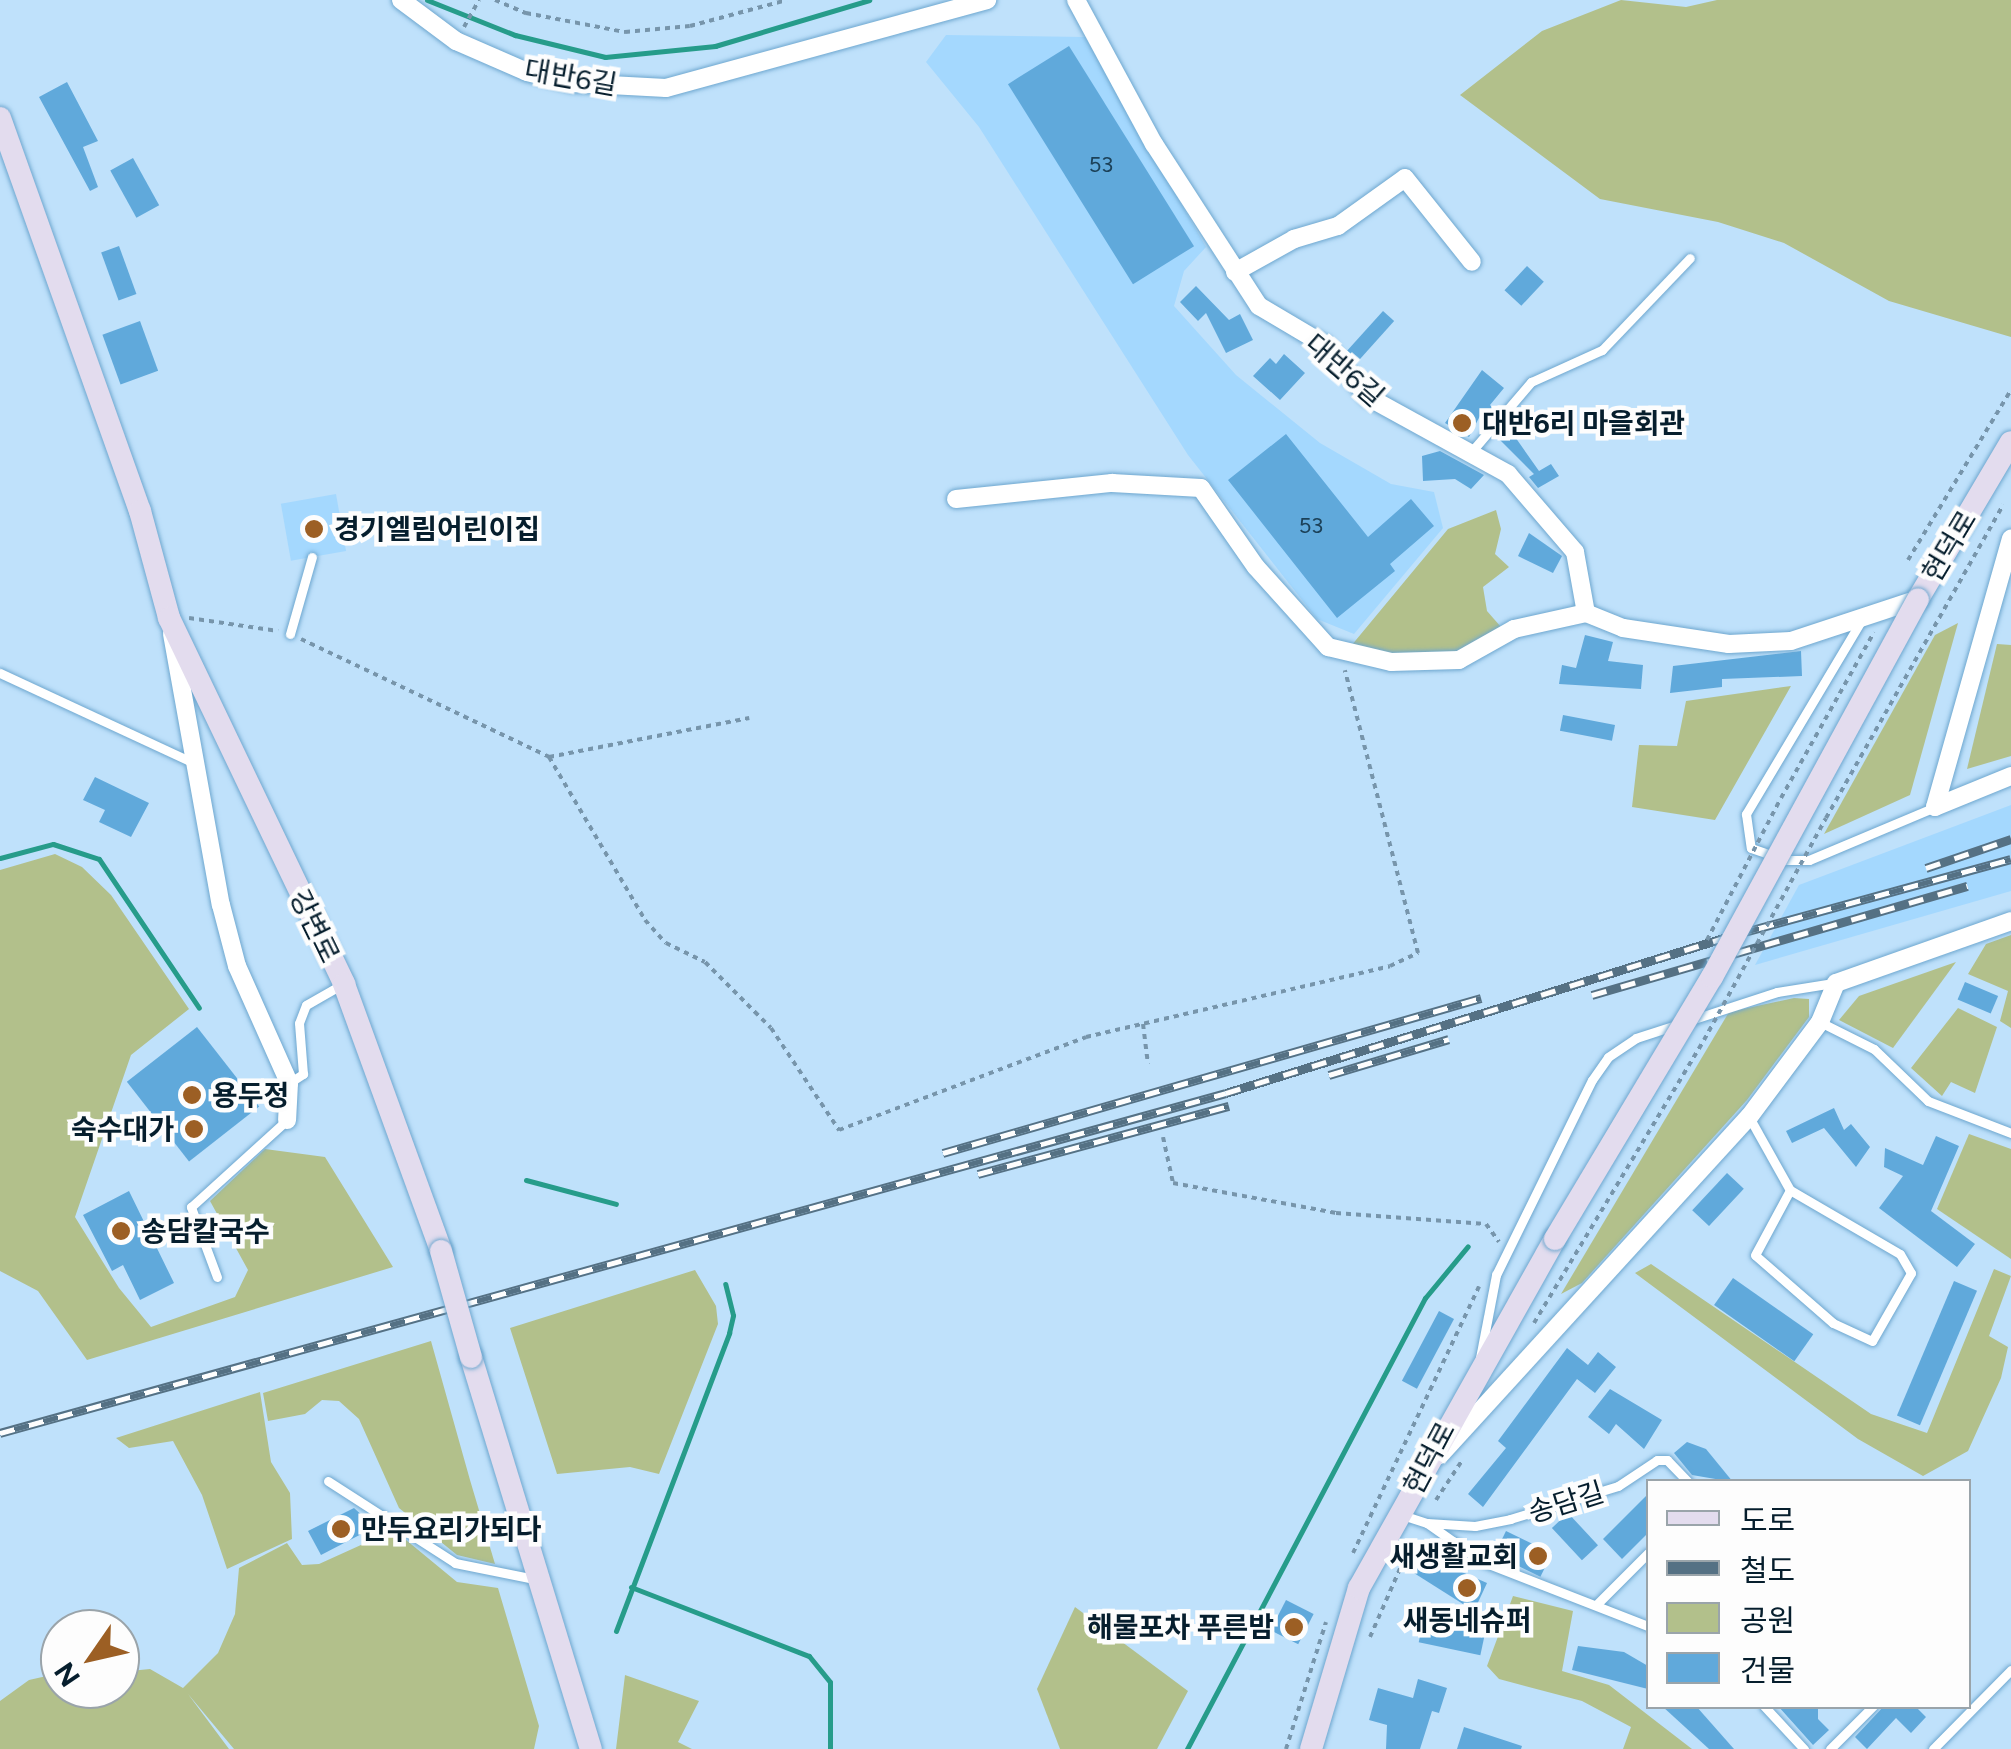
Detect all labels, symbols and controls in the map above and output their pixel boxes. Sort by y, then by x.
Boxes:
street label: 대반6길 [522,52,620,102]
house number: 53 [1089,152,1113,178]
street label: 대반6길 [1299,327,1391,413]
place label: 대반6리 마을회관 [1482,406,1685,440]
marker: 대반6리 마을회관 [1451,412,1473,434]
street label: 현덕로 [1915,504,1983,588]
place label: 경기엘림어린이집 [334,512,540,546]
house number: 53 [1299,513,1323,539]
marker: 경기엘림어린이집 [303,518,325,540]
street label: 강변로 [283,884,347,968]
place label: 용두정 [212,1078,289,1112]
marker: 용두정 [181,1084,203,1106]
place label: 숙수대가 [71,1112,174,1146]
marker: 숙수대가 [183,1118,205,1140]
place label: 송담칼국수 [141,1214,270,1248]
marker: 송담칼국수 [110,1220,132,1242]
street label: 현덕로 [1396,1416,1462,1500]
street label: 송담길 [1524,1475,1608,1529]
legend [1646,1479,1971,1709]
text: 도로 [1740,1502,1795,1539]
place label: 만두요리가되다 [361,1512,541,1546]
marker: 만두요리가되다 [330,1518,352,1540]
place label: 새생활교회 [1389,1539,1518,1573]
marker: 새생활교회 [1527,1545,1549,1567]
text: 철도 [1740,1552,1795,1589]
marker: 새동네슈퍼 [1456,1577,1478,1599]
text: 공원 [1740,1602,1795,1639]
place label: 새동네슈퍼 [1403,1603,1531,1637]
north arrow [40,1609,140,1709]
place label: 해물포차 푸른밤 [1087,1610,1274,1644]
marker: 해물포차 푸른밤 [1283,1616,1305,1638]
text: 건물 [1740,1652,1795,1689]
text: N [47,1656,87,1693]

